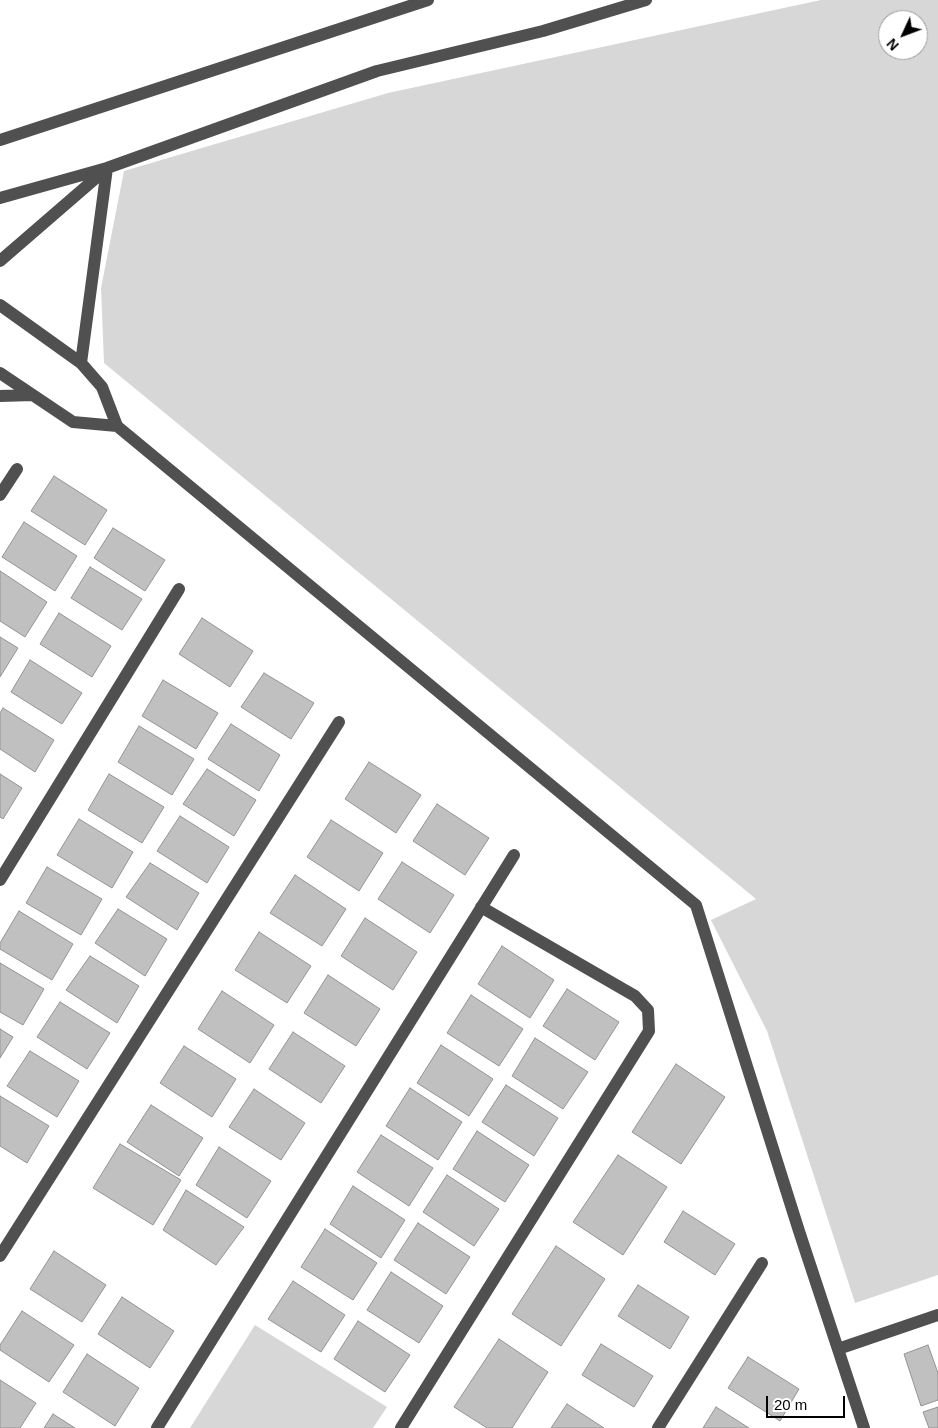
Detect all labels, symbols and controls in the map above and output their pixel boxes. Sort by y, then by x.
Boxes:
north arrow [878,10,928,60]
text: N [883,35,902,54]
scale bar [768,1386,847,1418]
text: 20 m [774,1396,807,1413]

